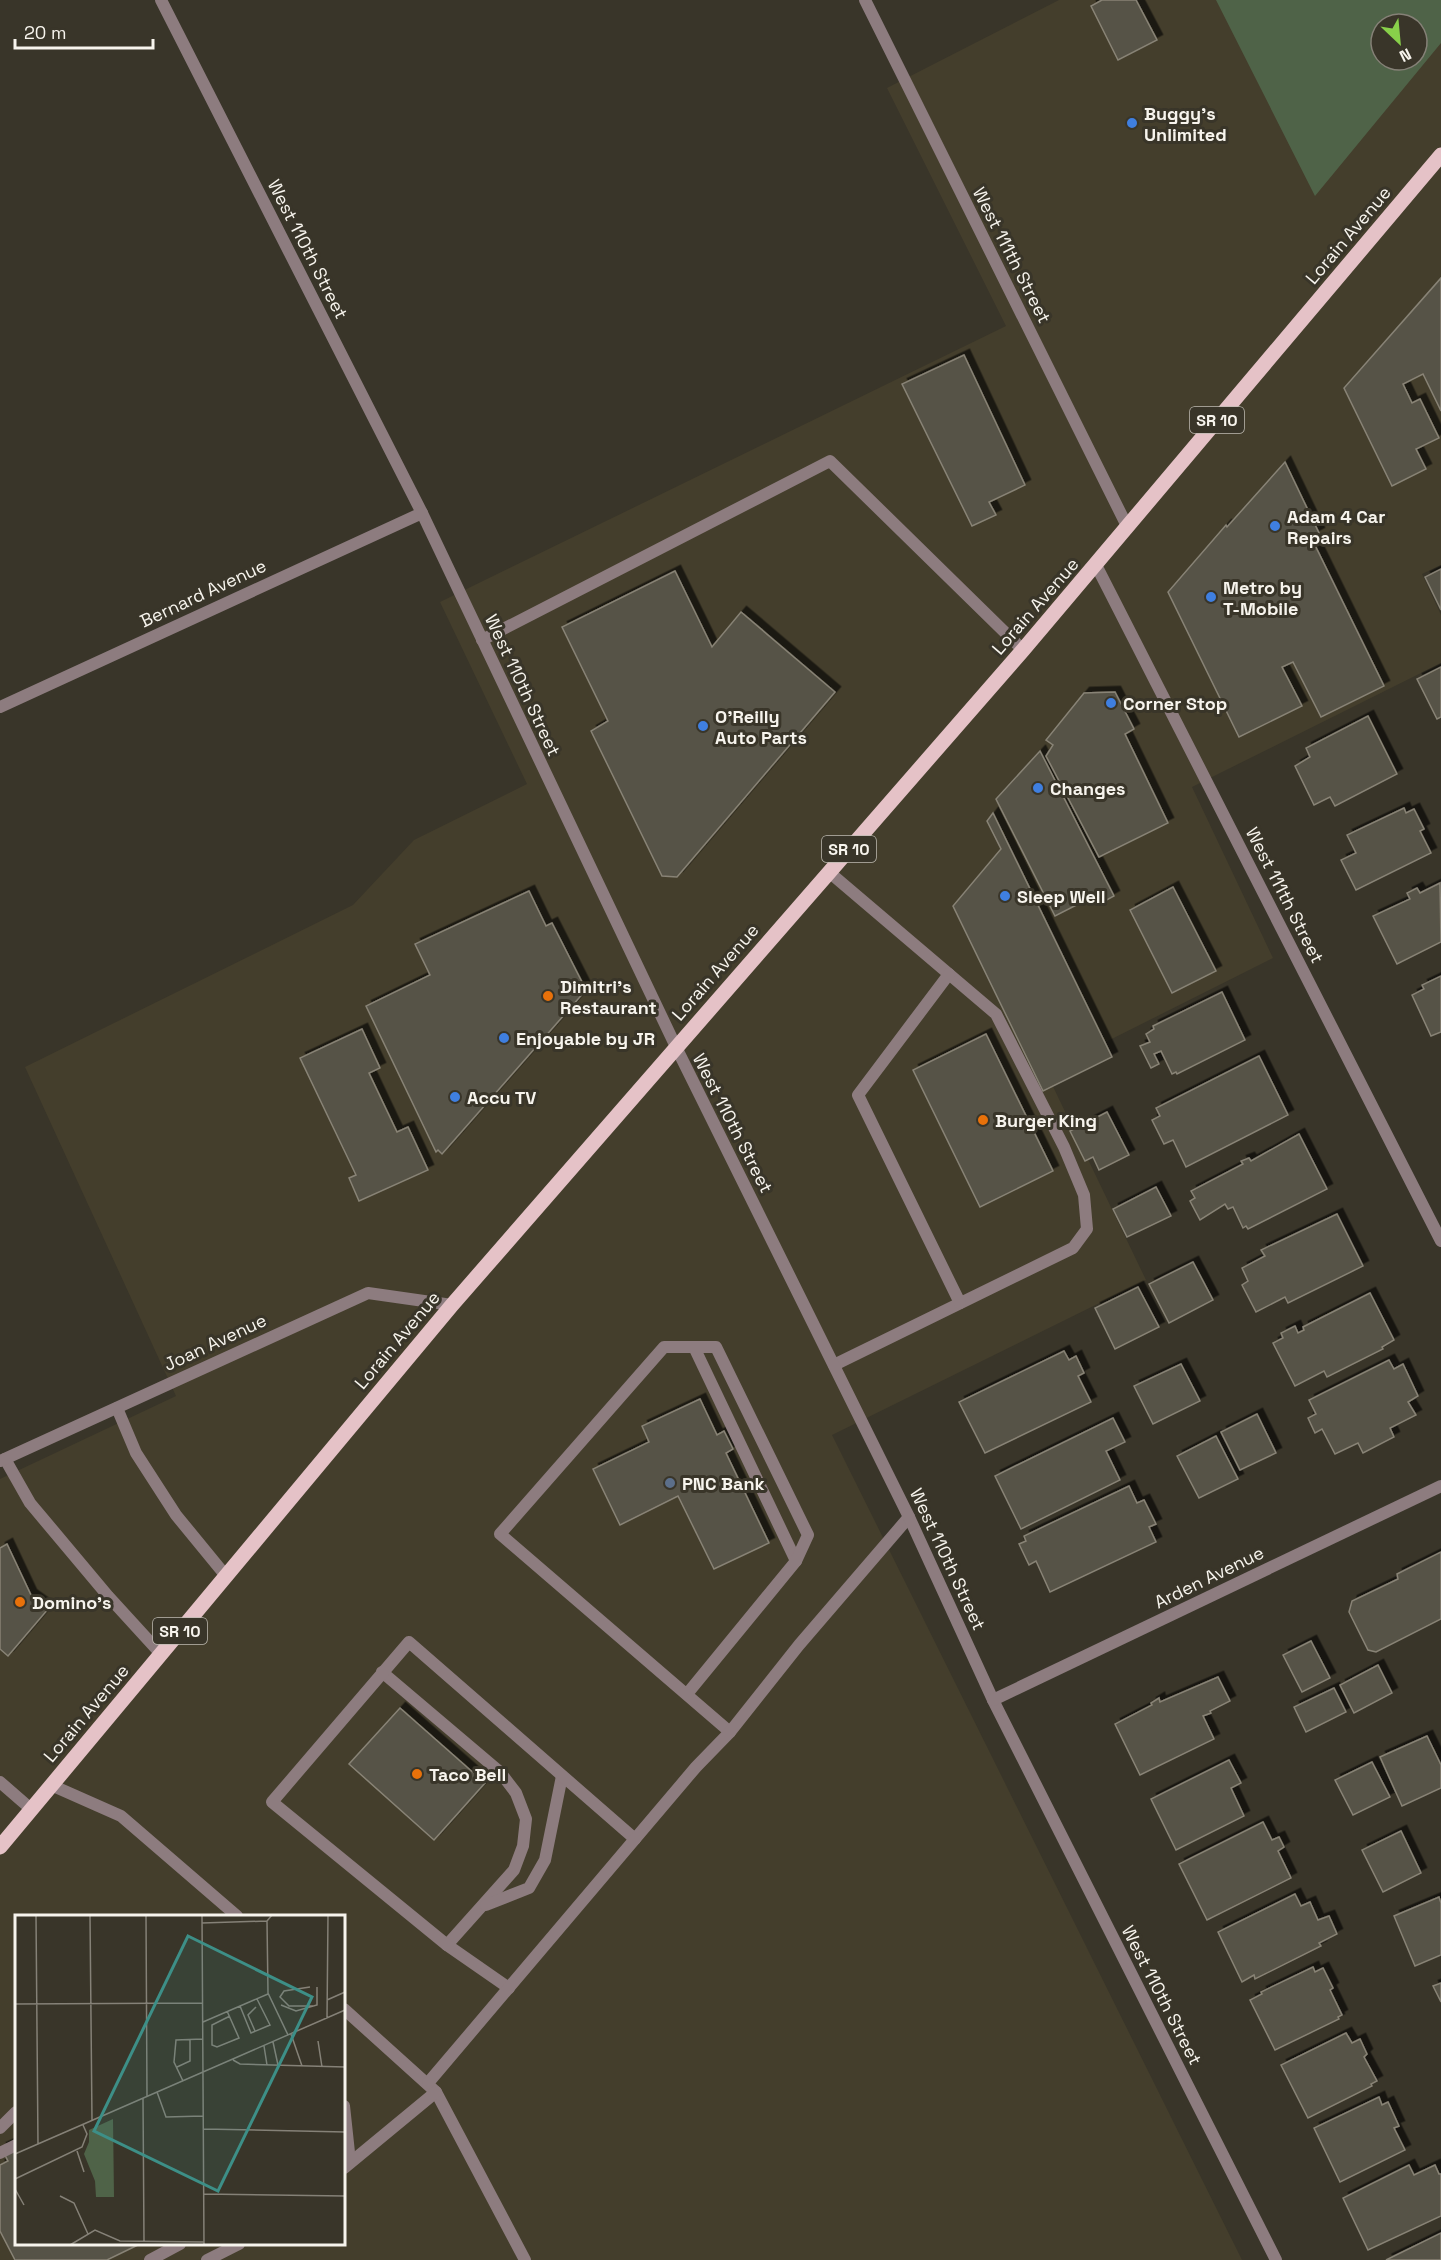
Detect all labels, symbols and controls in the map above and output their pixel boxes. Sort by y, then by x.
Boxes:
scale bar [15,12,153,50]
north arrow [1369,12,1429,72]
text: 20 m [24,21,67,44]
text: N [1396,43,1415,67]
place label: Buggy's Unlimited [1144,102,1227,146]
marker: Buggy's Unlimited [1125,116,1139,130]
street label: West 110th Street [263,175,353,323]
street label: Lorain Avenue [1300,181,1396,289]
street label: West 111th Street [968,183,1056,327]
road number: SR 10 [1190,407,1244,433]
place label: Adam 4 Car Repairs [1287,505,1385,549]
marker: Adam 4 Car Repairs [1268,519,1282,533]
street label: Lorain Avenue [987,553,1083,659]
street label: Bernard Avenue [136,554,270,632]
place label: Metro by T-Mobile [1223,576,1302,620]
marker: Metro by T-Mobile [1204,590,1218,604]
street label: West 110th Street [480,610,566,760]
place label: Corner Stop [1123,692,1227,715]
marker: Corner Stop [1104,696,1118,710]
place label: O'Reilly Auto Parts [715,705,807,749]
marker: O'Reilly Auto Parts [696,719,710,733]
place label: Changes [1050,777,1125,800]
marker: Changes [1031,781,1045,795]
street label: West 111th Street [1241,823,1329,967]
road number: SR 10 [822,836,876,862]
place label: Sleep Well [1017,885,1105,908]
marker: Sleep Well [998,889,1012,903]
street label: Lorain Avenue [667,919,763,1025]
place label: Dimitri's Restaurant [560,975,657,1019]
marker: Dimitri's Restaurant [541,989,555,1003]
place label: Enjoyable by JR [516,1027,655,1050]
marker: Enjoyable by JR [497,1031,511,1045]
street label: West 110th Street [688,1049,778,1197]
place label: Accu TV [467,1086,536,1109]
marker: Accu TV [448,1090,462,1104]
place label: Burger King [995,1109,1097,1132]
marker: Burger King [976,1113,990,1127]
street label: Lorain Avenue [349,1286,445,1394]
street label: Joan Avenue [160,1308,270,1376]
place label: PNC Bank [682,1472,765,1495]
marker: PNC Bank [663,1476,677,1490]
street label: West 110th Street [905,1484,991,1634]
street label: Arden Avenue [1150,1541,1268,1613]
place label: Domino's [32,1591,111,1614]
marker: Domino's [13,1595,27,1609]
road number: SR 10 [153,1618,207,1644]
street label: Lorain Avenue [38,1659,134,1767]
place label: Taco Bell [429,1763,506,1786]
marker: Taco Bell [410,1767,424,1781]
inset map [15,1915,345,2245]
street label: West 110th Street [1117,1921,1207,2069]

